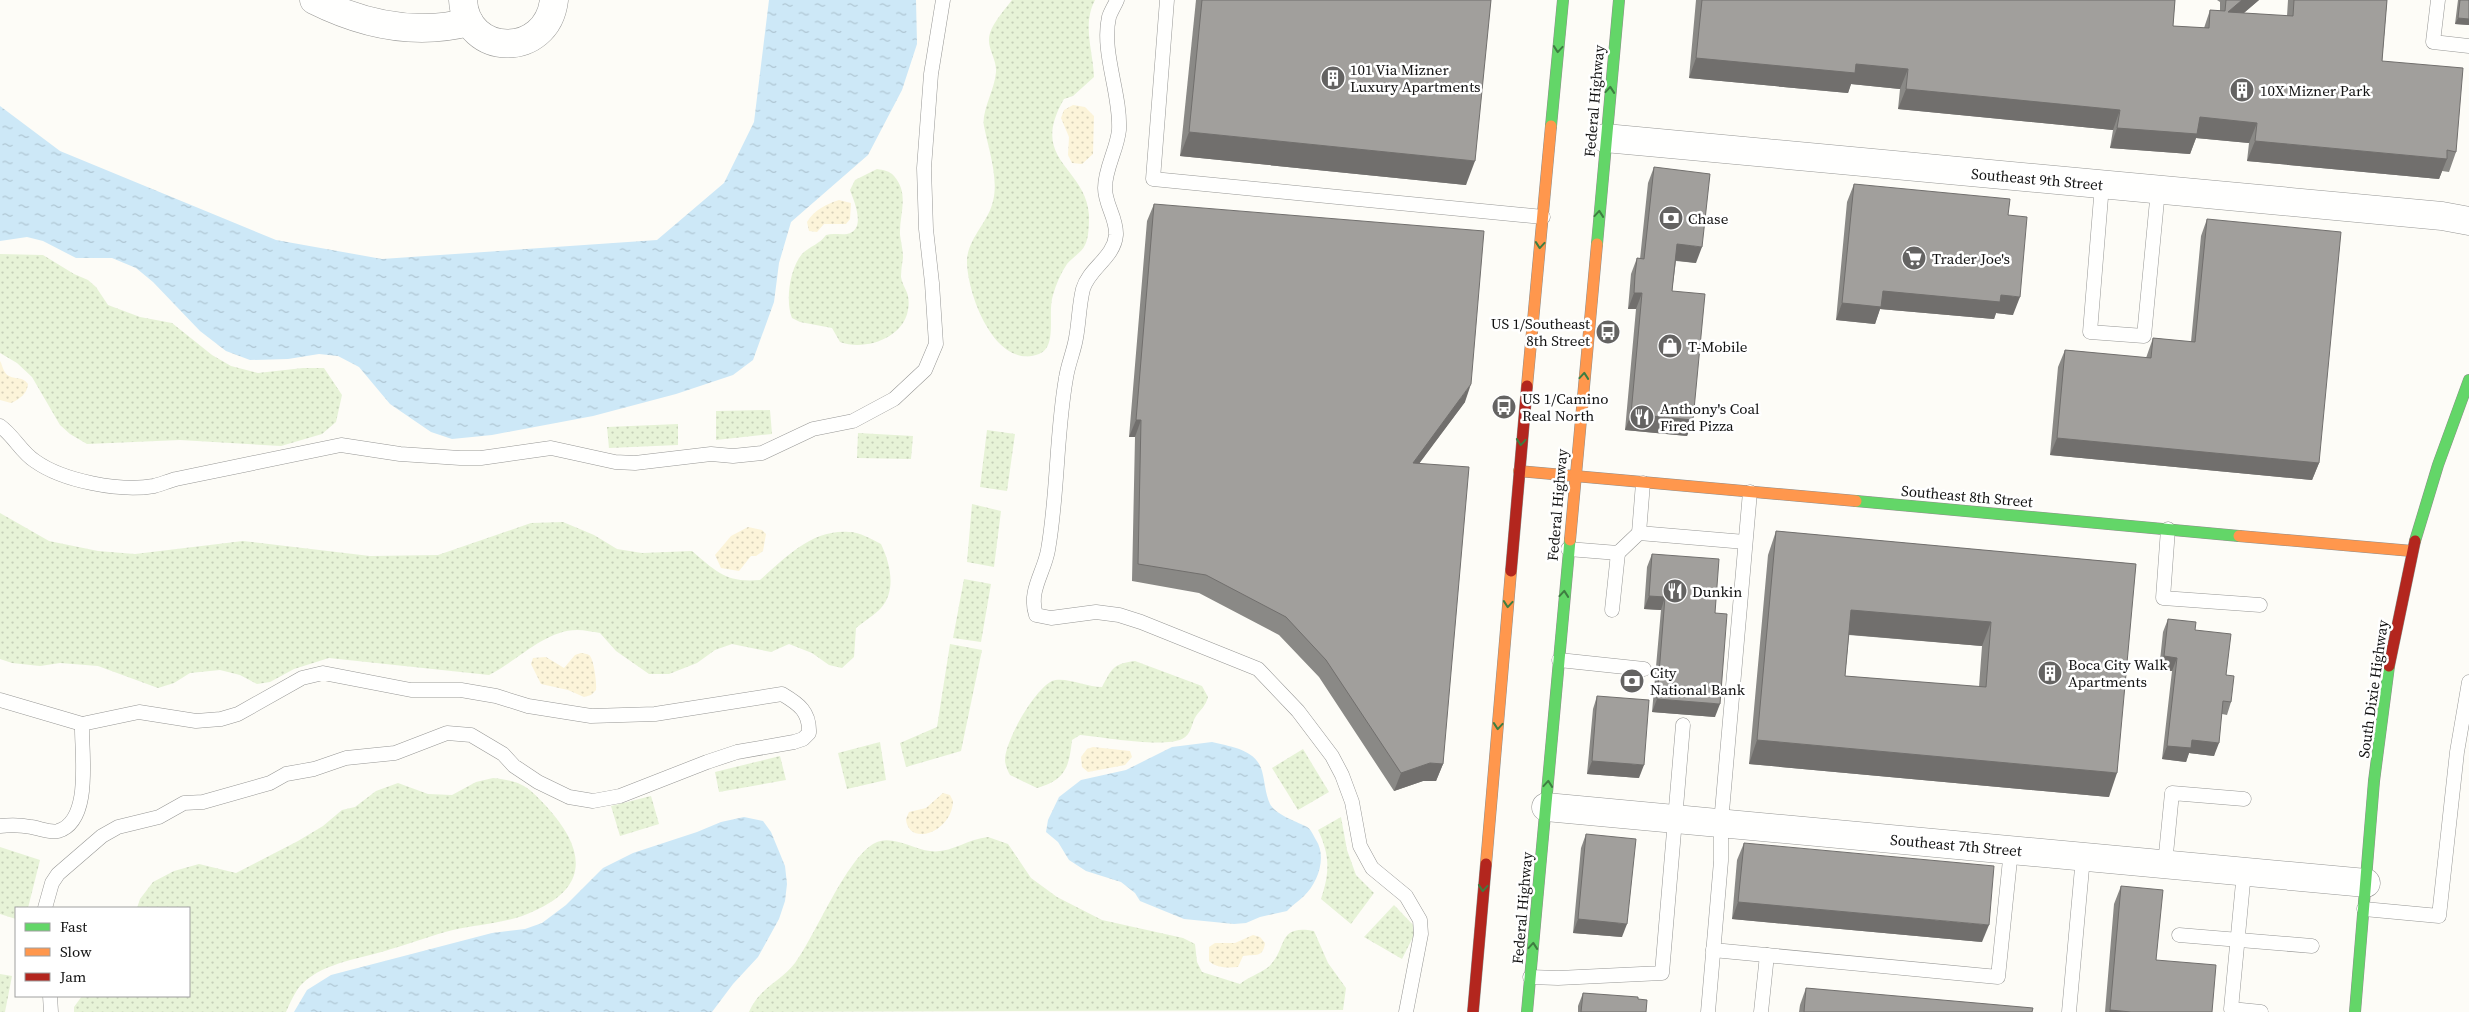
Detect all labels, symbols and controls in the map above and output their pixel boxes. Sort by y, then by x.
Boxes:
street label: Federal Highway [1579,44,1609,158]
one-way arrow [1553,45,1564,53]
place label: 101 Via Mizner Luxury Apartments [1350,59,1481,97]
building icon: 101 Via Mizner Luxury Apartments [1320,65,1346,91]
building icon: 10X Mizner Park [2229,77,2255,103]
place label: 10X Mizner Park [2260,80,2371,101]
one-way arrow [1604,85,1615,93]
street label: Southeast 9th Street [1970,163,2104,195]
bank icon: Chase [1658,205,1684,231]
place label: Chase [1688,208,1729,229]
one-way arrow [1593,210,1604,218]
one-way arrow [1535,242,1546,250]
supermarket icon: Trader Joe's [1901,245,1927,271]
place label: Trader Joe's [1932,248,2010,269]
place label: US 1/Southeast 8th Street [1491,313,1590,351]
bus stop icon: US 1/Southeast 8th Street [1595,319,1621,345]
shop icon: T-Mobile [1657,333,1683,359]
place label: T-Mobile [1688,336,1748,357]
one-way arrow [1578,371,1589,379]
place label: US 1/Camino Real North [1522,388,1609,426]
bus stop icon: US 1/Camino Real North [1491,394,1517,420]
place label: Anthony's Coal Fired Pizza [1660,398,1760,436]
restaurant icon: Anthony's Coal Fired Pizza [1629,404,1655,430]
one-way arrow [1516,438,1527,446]
street label: Federal Highway [1542,448,1572,562]
street label: Southeast 8th Street [1900,480,2034,512]
restaurant icon: Dunkin [1662,578,1688,604]
place label: Dunkin [1692,581,1742,602]
one-way arrow [1559,590,1570,598]
one-way arrow [1503,600,1514,608]
street label: South Dixie Highway [2353,618,2393,759]
place label: Boca City Walk Apartments [2068,654,2168,692]
building icon: Boca City Walk Apartments [2037,660,2063,686]
place label: City National Bank [1650,662,1746,700]
bank icon: City National Bank [1619,668,1645,694]
one-way arrow [1493,722,1504,730]
one-way arrow [1542,780,1553,788]
street label: Southeast 7th Street [1889,829,2023,861]
street label: Federal Highway [1507,851,1537,965]
one-way arrow [1478,884,1489,892]
legend [15,907,190,997]
text: Fast [60,916,87,937]
text: Slow [60,941,92,962]
one-way arrow [1527,942,1538,950]
text: Jam [59,966,87,987]

